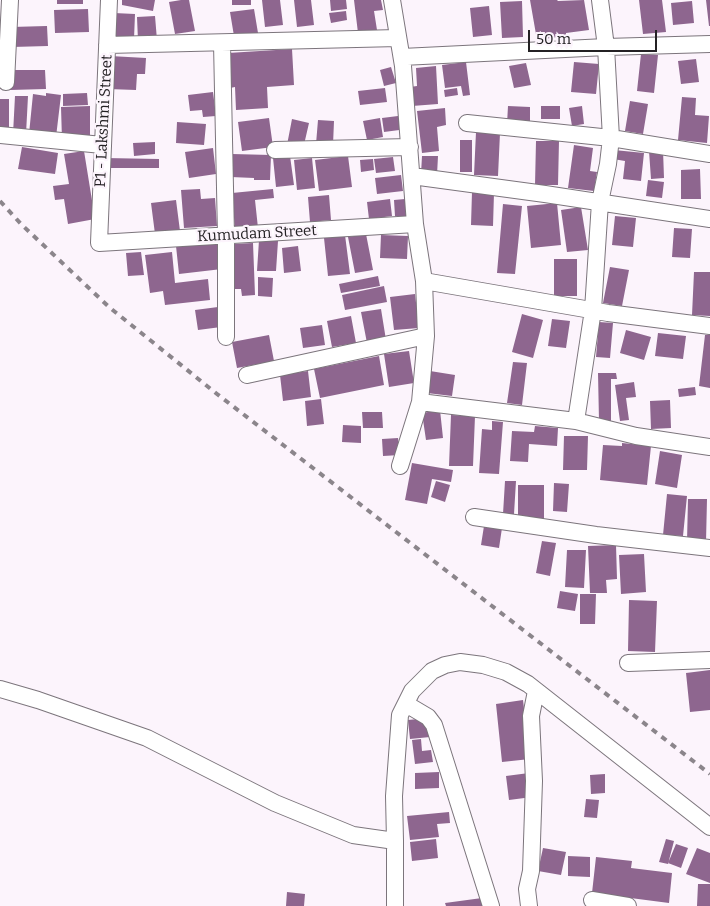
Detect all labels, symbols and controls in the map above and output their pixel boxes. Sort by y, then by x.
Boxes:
scale bar [530,20,659,52]
text: 50 m [536,30,571,48]
street label: P1 - Lakshmi Street [92,54,116,188]
street label: Kumudam Street [197,222,317,246]

